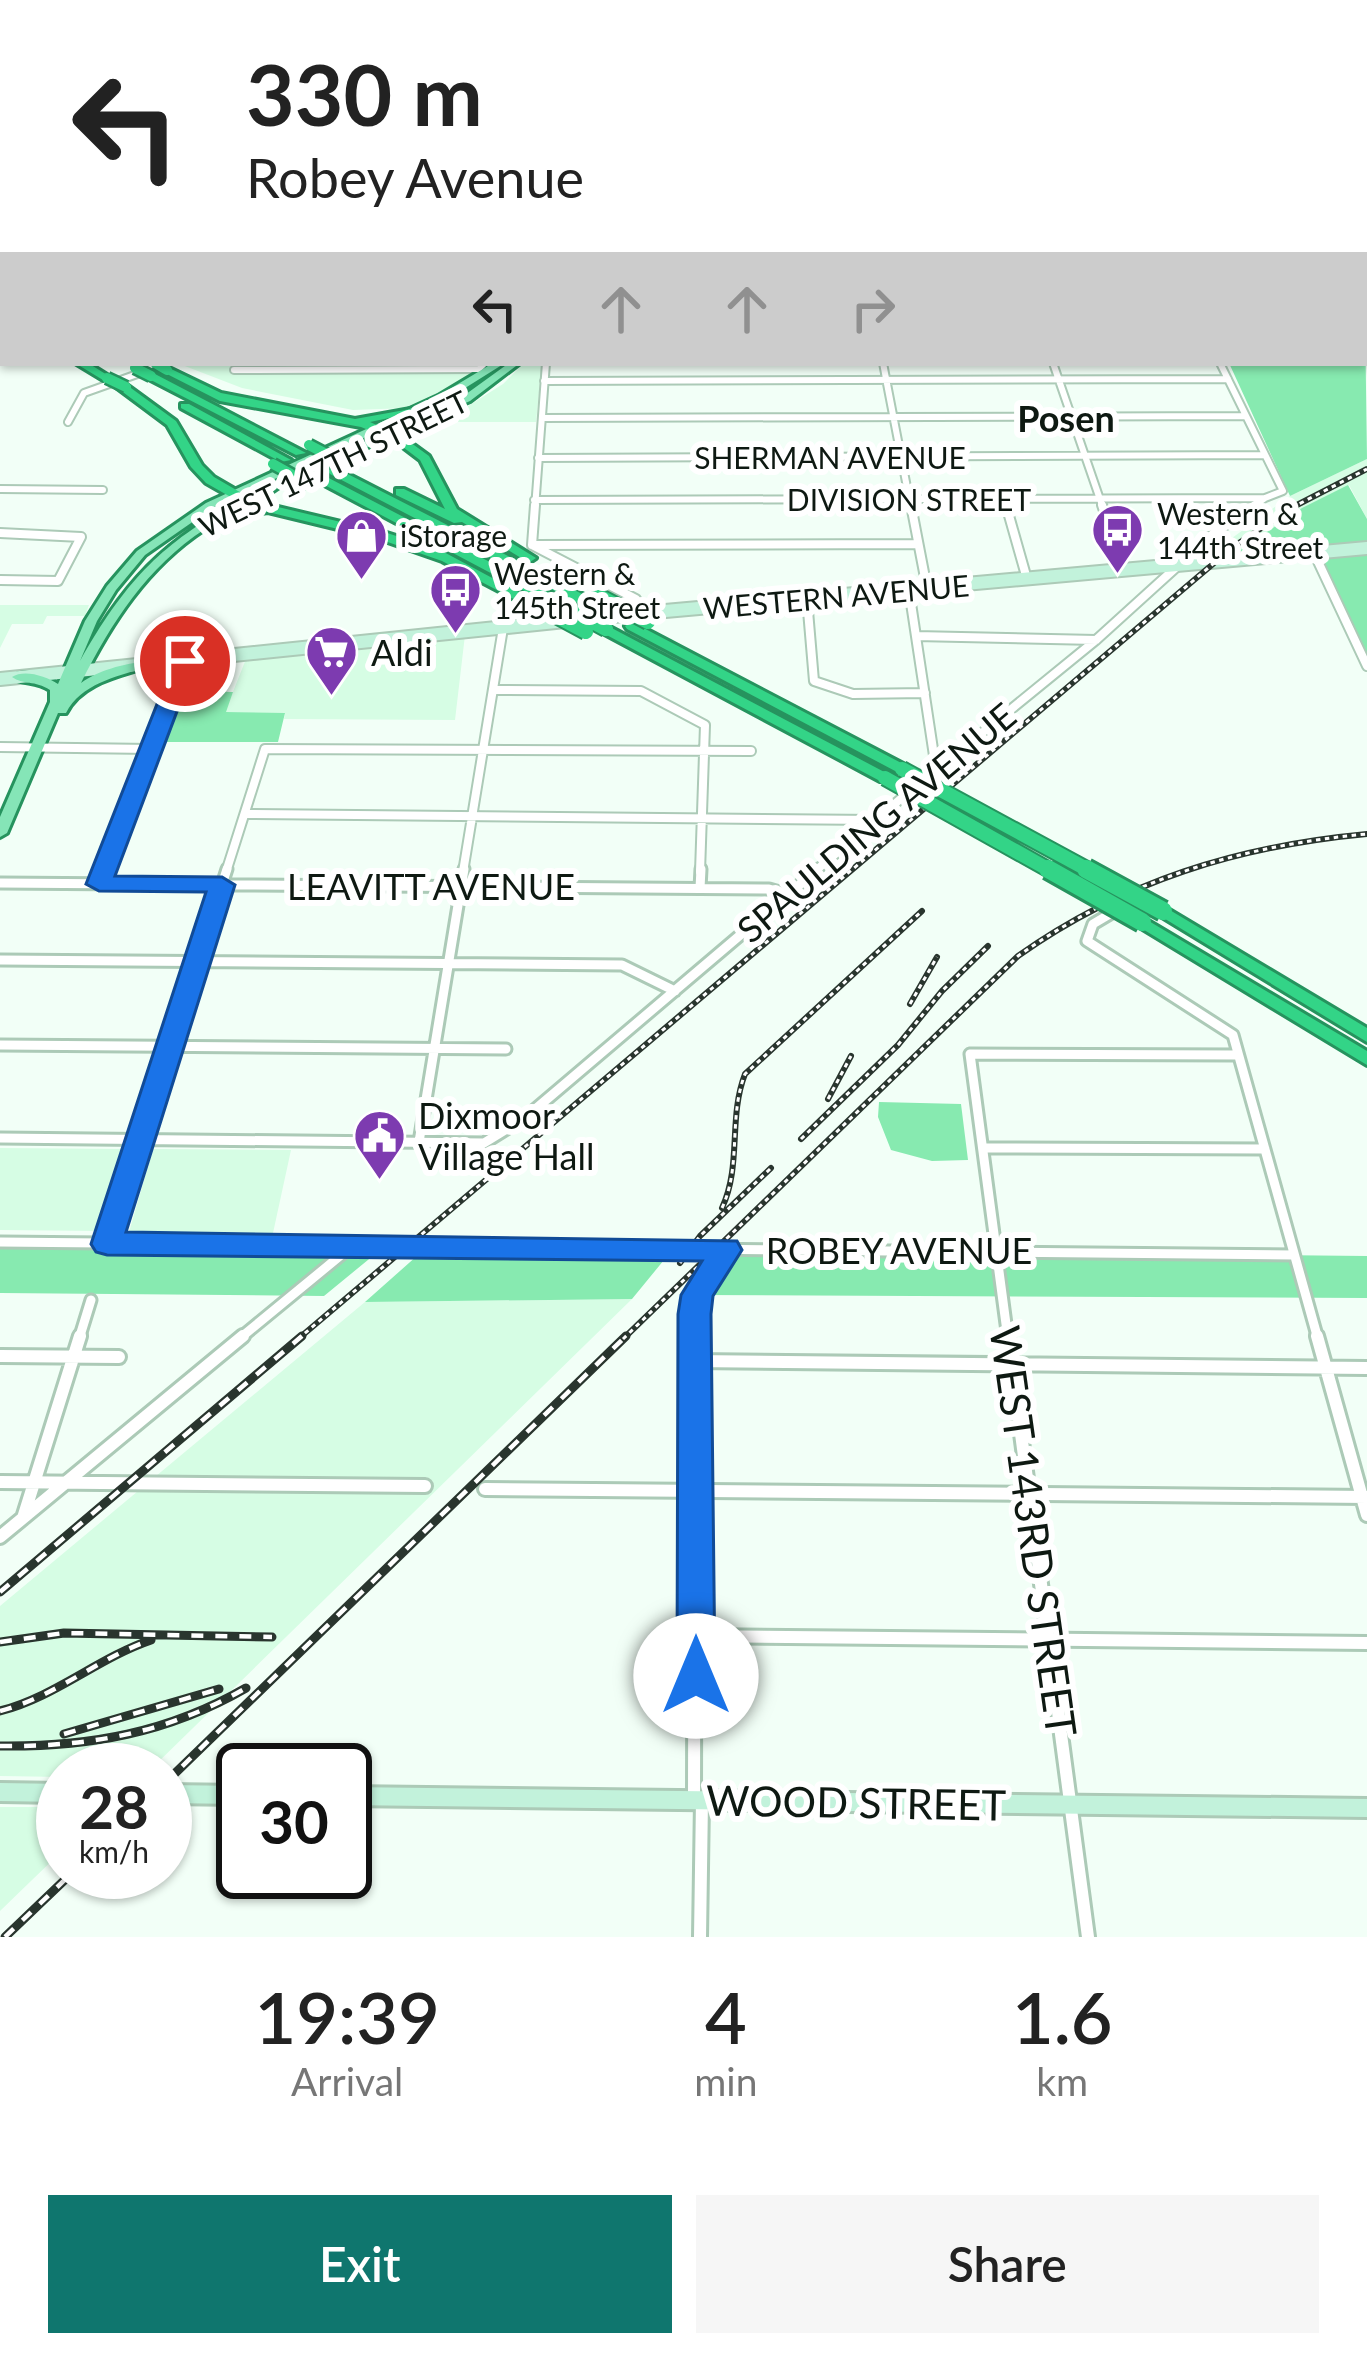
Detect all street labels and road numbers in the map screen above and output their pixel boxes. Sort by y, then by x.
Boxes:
street label: WEST 147TH STREET [193,382,474,544]
street label: SHERMAN AVENUE [694,439,966,475]
street label: DIVISION STREET [787,481,1031,517]
street label: WESTERN AVENUE [702,566,970,626]
street label: SPAULDING AVENUE [728,693,1024,951]
street label: LEAVITT AVENUE [287,864,575,908]
street label: ROBEY AVENUE [766,1228,1032,1272]
street label: WEST 143RD STREET [980,1322,1088,1740]
street label: WOOD STREET [705,1774,1007,1830]

